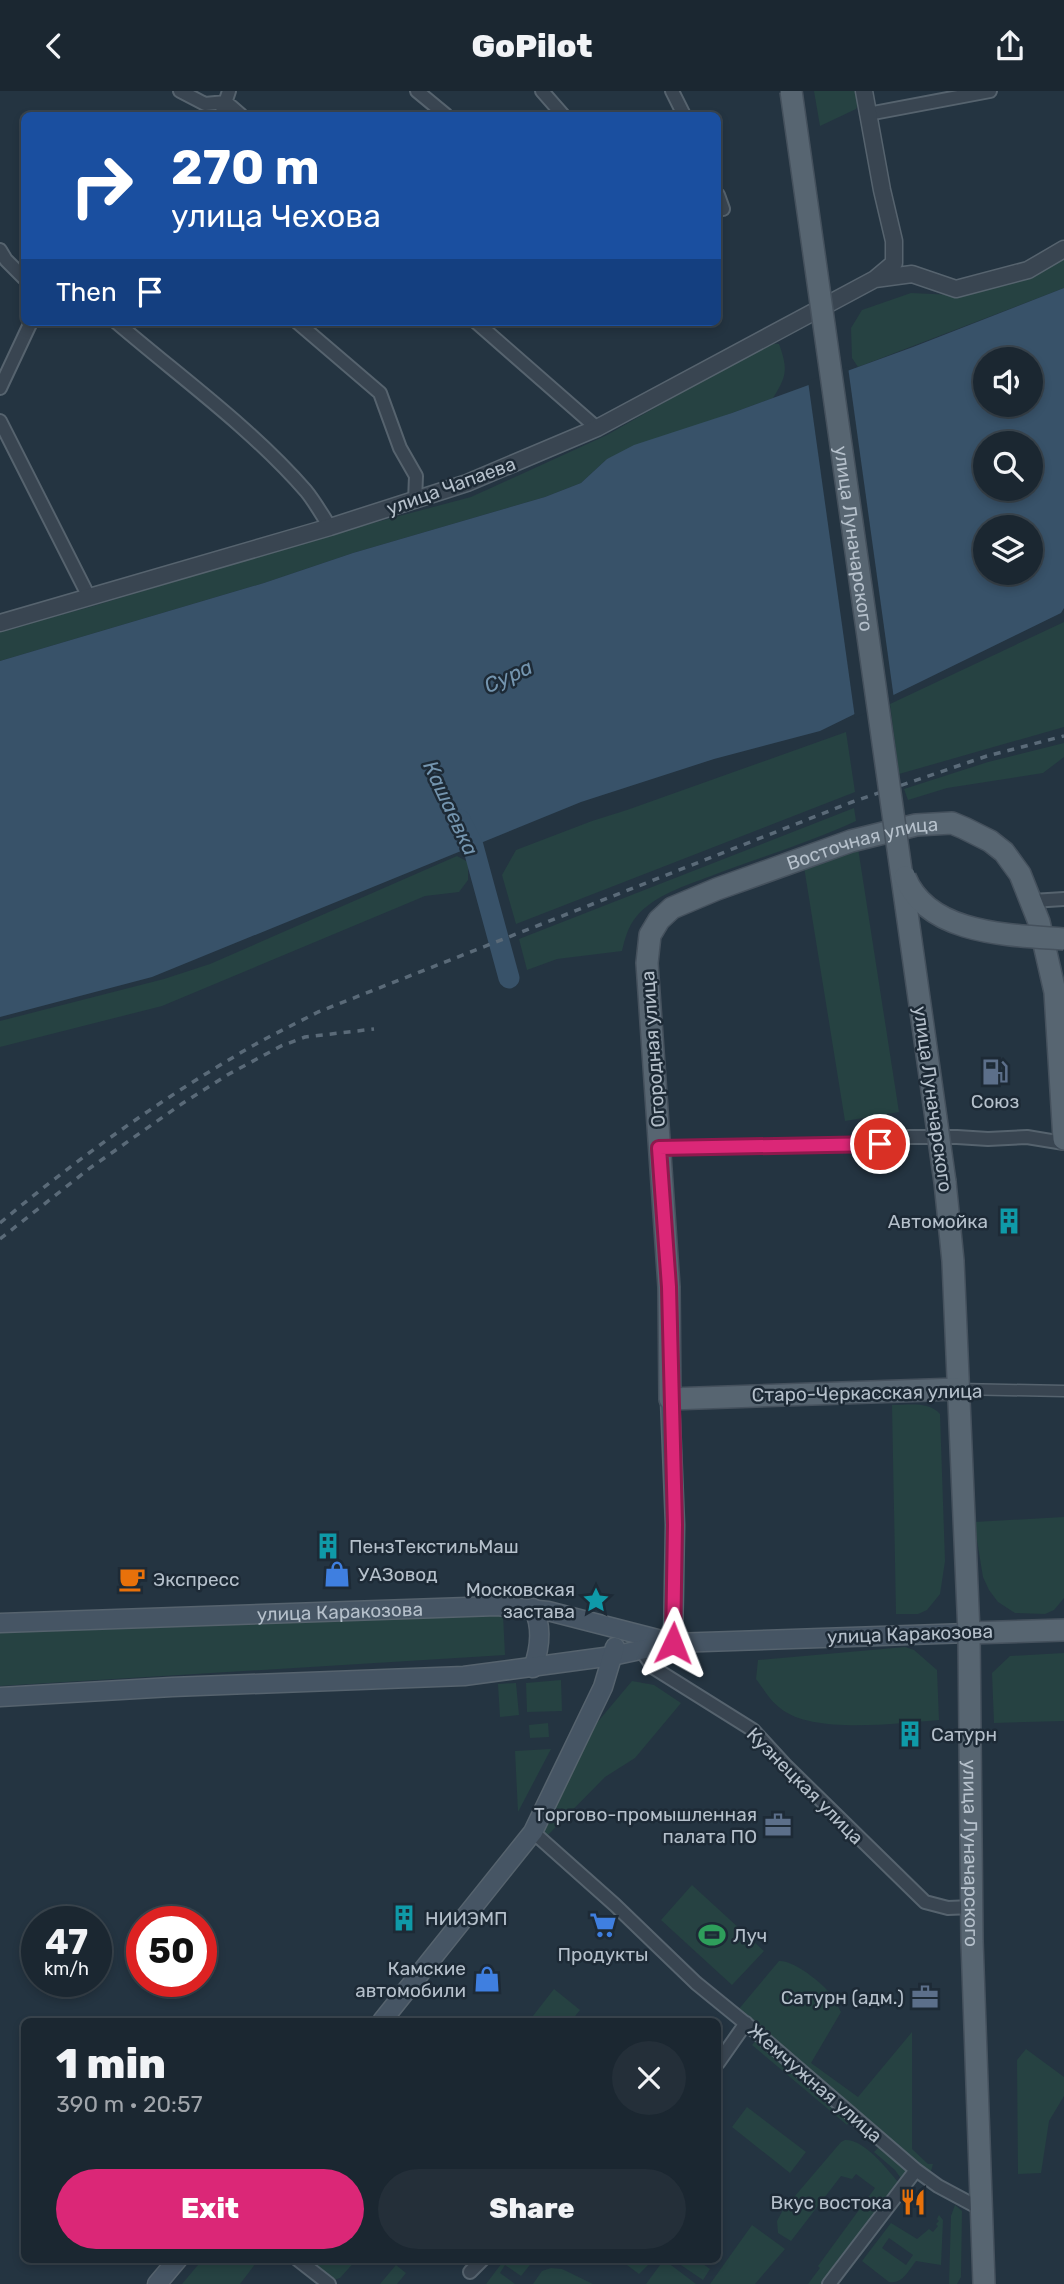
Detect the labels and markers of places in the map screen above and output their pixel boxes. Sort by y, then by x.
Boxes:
fuel station icon: Союз [980,1057,1010,1087]
place label: Союз [971,1090,1019,1113]
pin [850,1114,910,1174]
building icon: Автомойка [994,1206,1024,1236]
place label: Автомойка [888,1210,988,1233]
building icon: ПензТекстильМаш [313,1531,343,1561]
place label: ПензТекстильМаш [349,1535,519,1558]
shop icon: УАЗовод [322,1559,352,1589]
place label: УАЗовод [358,1563,438,1586]
cafe icon: Экспресс [117,1564,147,1594]
place label: Экспресс [153,1568,240,1591]
place label: Московская застава [466,1578,575,1623]
place icon: Московская застава [581,1585,611,1615]
building icon: Сатурн [895,1719,925,1749]
place label: Сатурн [931,1723,997,1746]
place label: Торгово-промышленная палата ПО [534,1803,757,1848]
office icon: Торгово-промышленная палата ПО [763,1810,793,1840]
building icon: НИИЭМП [389,1903,419,1933]
place label: НИИЭМП [425,1907,508,1930]
supermarket icon: Продукты [588,1910,618,1940]
sports icon: Луч [697,1920,727,1950]
place label: Луч [733,1924,767,1947]
place label: Продукты [558,1943,648,1966]
place label: Камские автомобили [355,1957,466,2002]
shop icon: Камские автомобили [472,1964,502,1994]
office icon: Сатурн (адм.) [910,1982,940,2012]
place label: Сатурн (адм.) [781,1986,904,2009]
restaurant icon: Вкус востока [898,2187,928,2217]
place label: Вкус востока [771,2191,892,2214]

